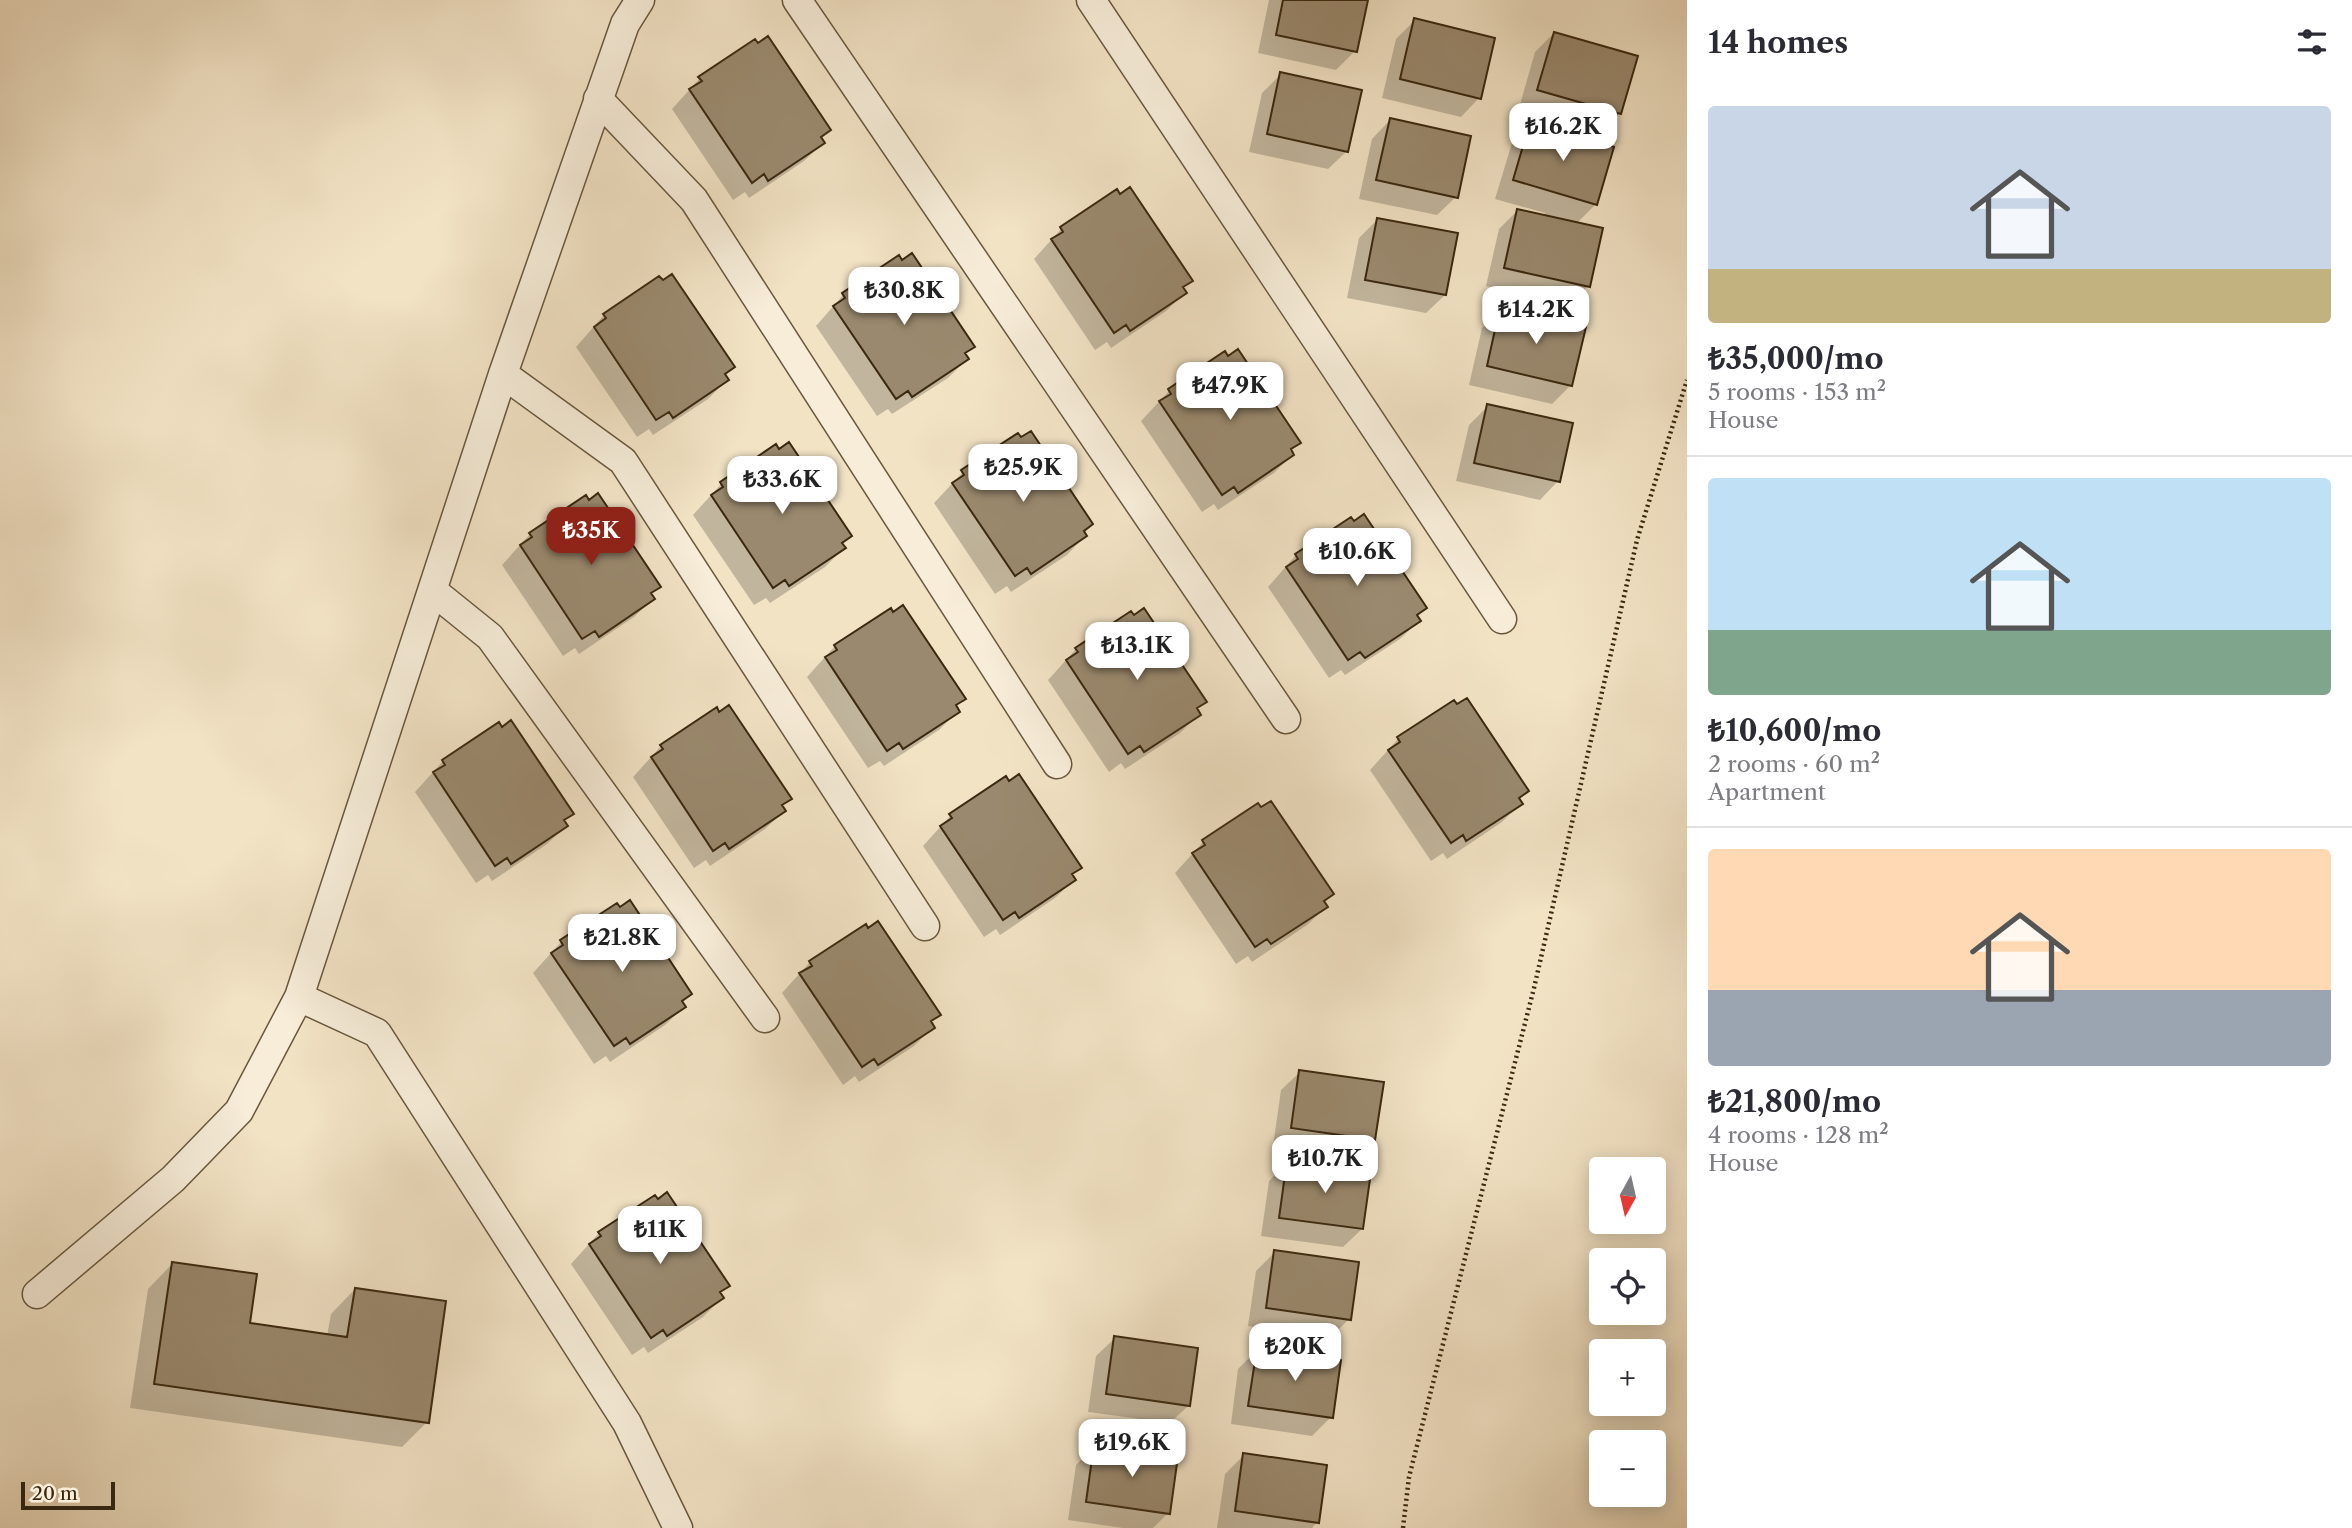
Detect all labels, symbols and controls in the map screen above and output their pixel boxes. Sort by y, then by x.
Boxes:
icon: filters [2293,23,2331,61]
text: 14 homes [1708,24,1848,61]
pin: ₺16.2K [1506,104,1620,163]
text: ₺16.2K [1525,112,1601,140]
icon: home [1957,151,2083,277]
pin: ₺30.8K [847,268,961,327]
text: ₺30.8K [864,276,944,304]
pin: ₺14.2K [1479,286,1593,346]
text: ₺14.2K [1498,295,1574,323]
text: ₺35,000/mo [1708,340,1884,377]
pin: ₺47.9K [1173,362,1287,422]
text: ₺47.9K [1192,371,1268,399]
text: 5 rooms · 153 m² [1708,378,1886,406]
text: House [1708,406,1778,434]
pin: ₺25.9K [966,444,1080,504]
text: ₺25.9K [984,453,1062,481]
pin: ₺33.6K [725,456,839,516]
text: ₺33.6K [743,465,821,493]
pin: ₺35K [550,508,632,567]
text: ₺35K [562,516,620,544]
icon: home [1957,523,2083,649]
pin: ₺10.6K [1300,528,1414,588]
text: ₺10.6K [1319,537,1395,565]
pin: ₺13.1K [1080,622,1194,682]
text: ₺13.1K [1101,631,1173,659]
text: ₺10,600/mo [1708,712,1881,749]
text: 2 rooms · 60 m² [1708,750,1880,778]
text: Apartment [1708,778,1826,806]
icon: home [1957,894,2083,1020]
pin: ₺21.8K [565,914,679,974]
text: ₺21.8K [584,923,660,951]
text: ₺21,800/mo [1708,1083,1881,1120]
text: 4 rooms · 128 m² [1708,1121,1889,1149]
pin: ₺10.7K [1268,1136,1382,1195]
text: ₺10.7K [1288,1144,1362,1172]
text: House [1708,1149,1778,1177]
north arrow [1589,1157,1666,1234]
map controls [1589,1157,1666,1507]
pin: ₺11K [619,1206,701,1266]
text: ₺11K [634,1215,686,1243]
button: locate [1589,1248,1666,1325]
pin: ₺20K [1254,1324,1336,1383]
text: ₺20K [1265,1332,1325,1360]
button: + [1589,1339,1666,1416]
pin: ₺19.6K [1075,1420,1189,1479]
text: ₺19.6K [1095,1428,1169,1456]
button: − [1589,1430,1666,1507]
scale bar [21,1479,116,1511]
text: 20 m [32,1482,78,1505]

